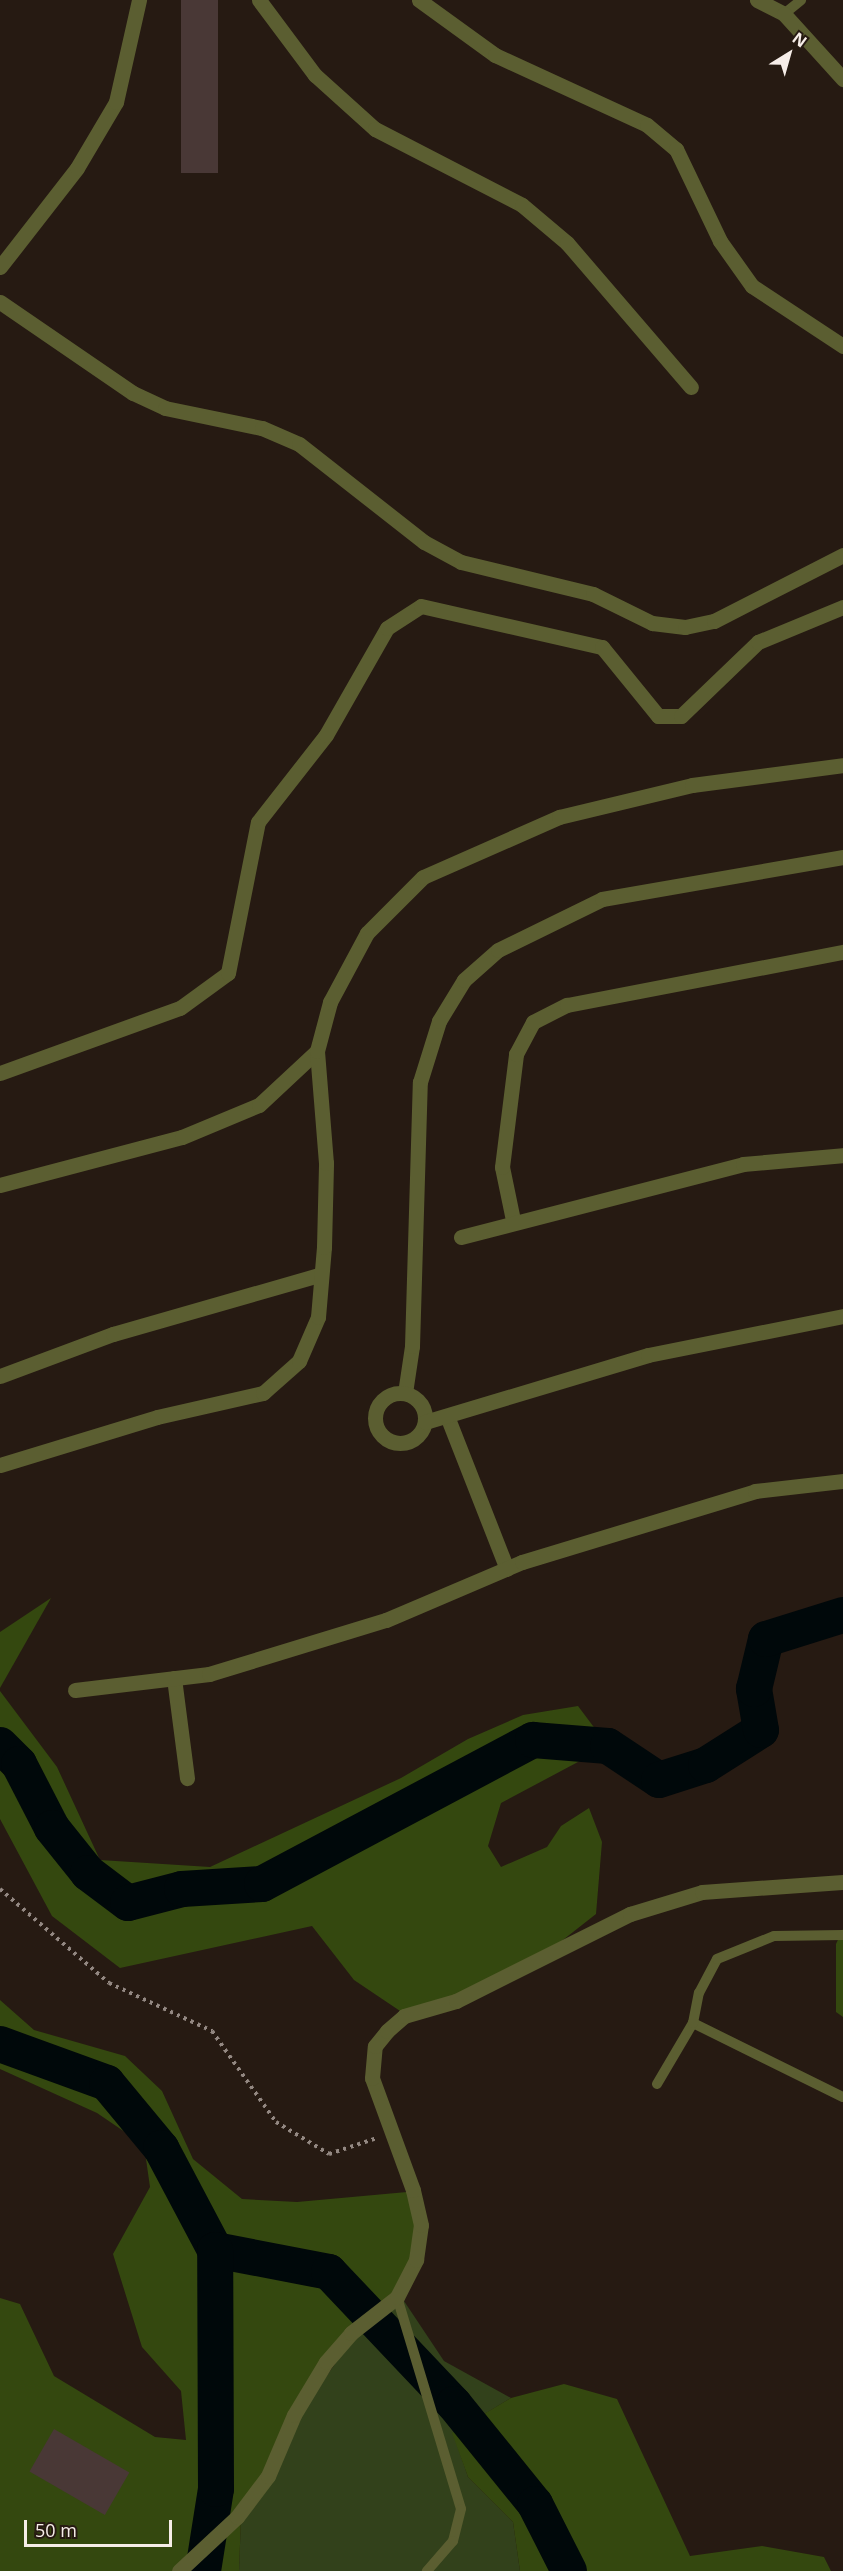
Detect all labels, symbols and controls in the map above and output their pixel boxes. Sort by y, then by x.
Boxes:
north arrow [759,24,819,84]
text: N [788,27,812,52]
scale bar [27,2508,176,2546]
text: 50 m [35,2518,77,2542]

